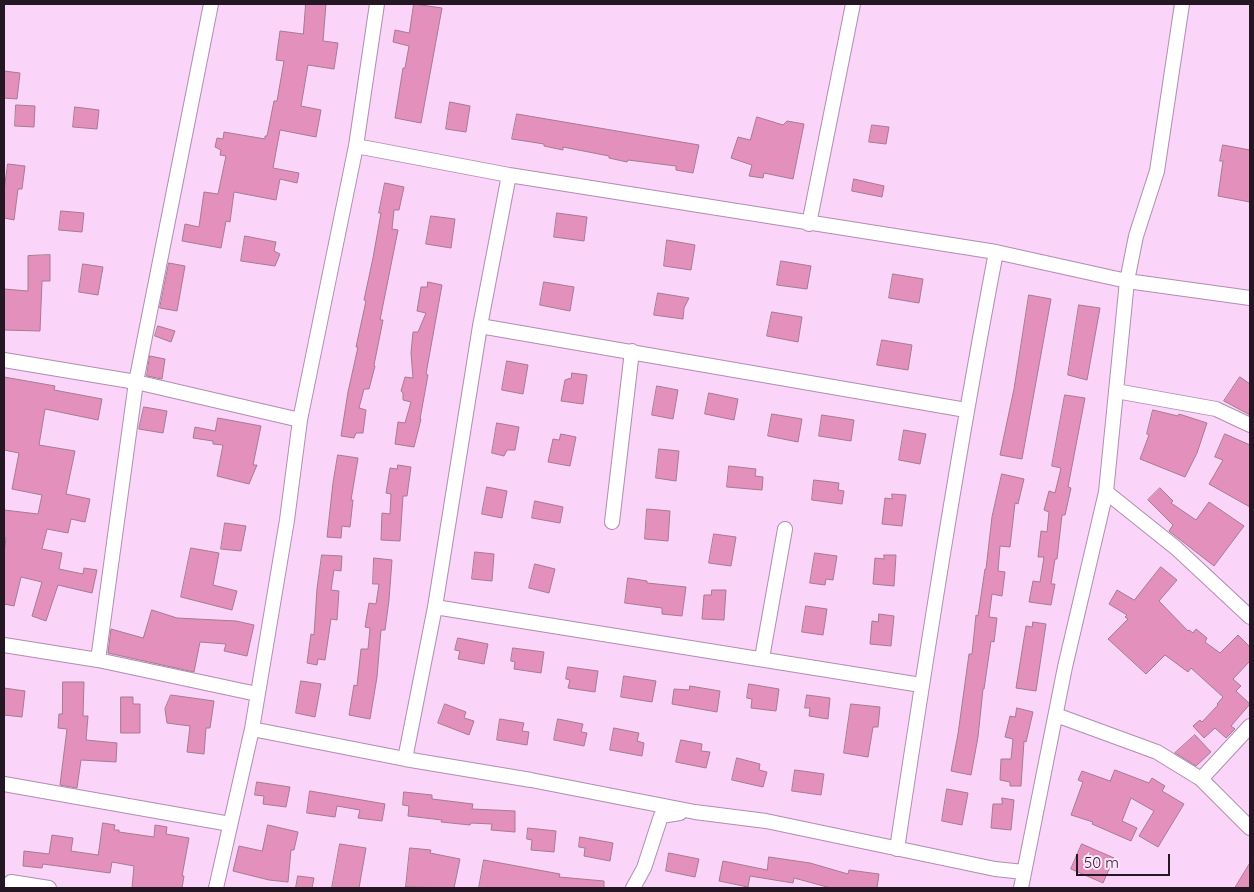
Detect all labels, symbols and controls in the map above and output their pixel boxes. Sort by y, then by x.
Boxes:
scale bar [1079,844,1173,876]
text: 50 m [1084,853,1119,872]

